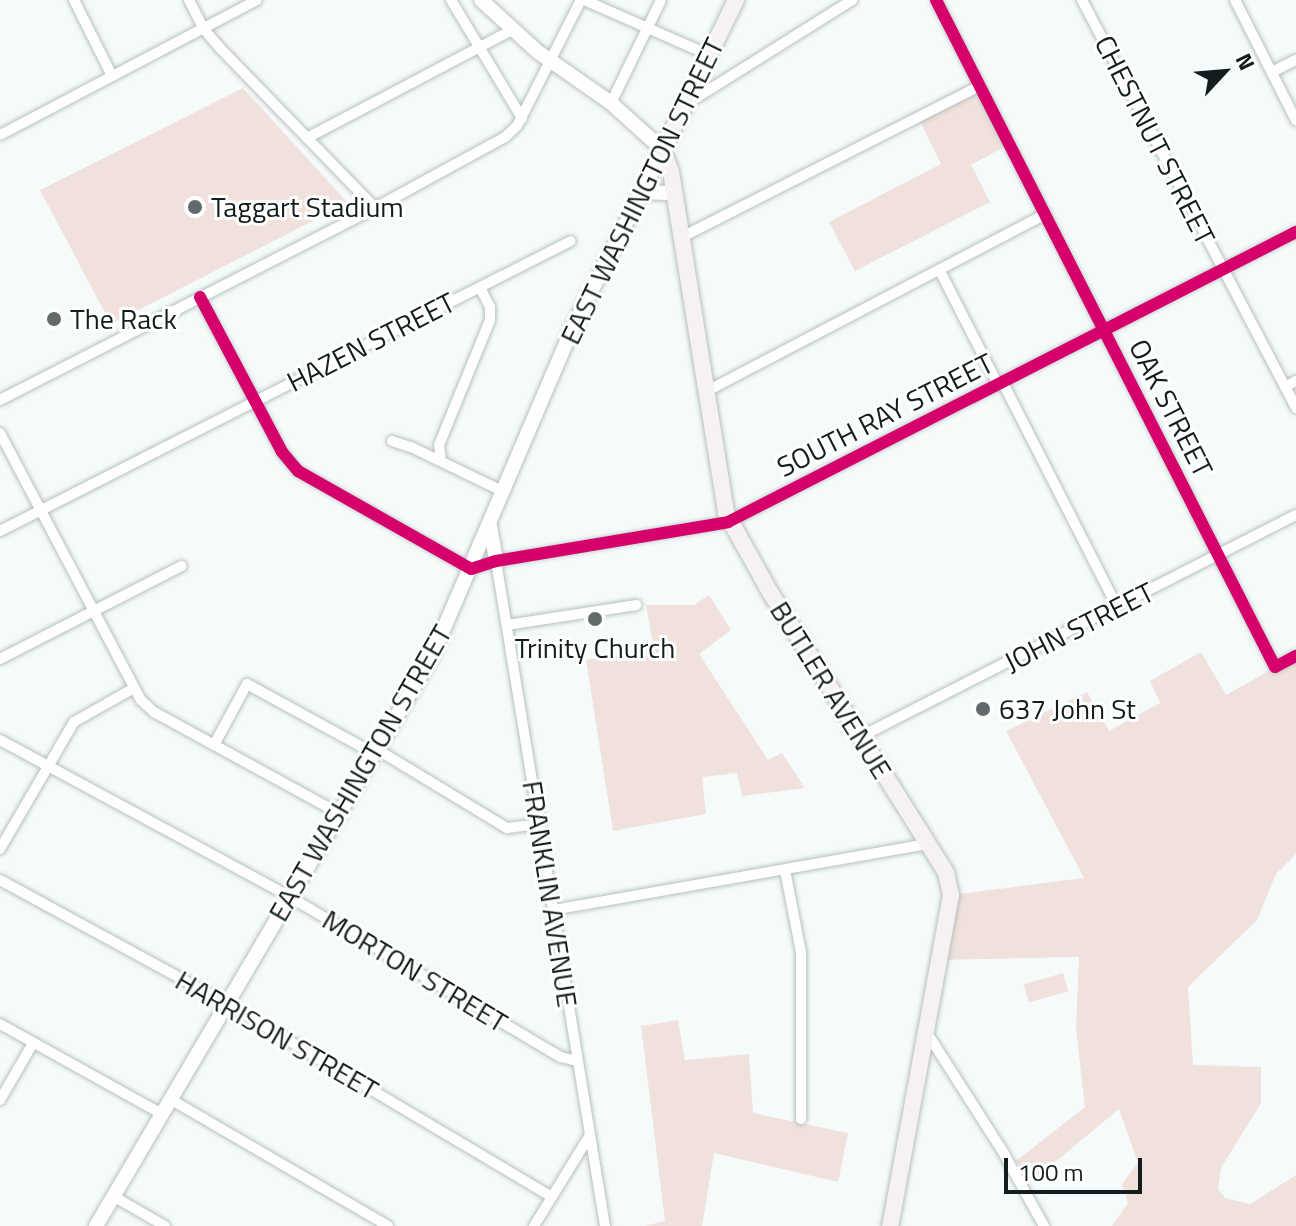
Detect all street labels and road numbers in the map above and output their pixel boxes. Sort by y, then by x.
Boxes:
street label: CHESTNUT STREET [1088,30,1222,250]
street label: EAST WASHINGTON STREET [553,32,731,350]
street label: HAZEN STREET [281,285,461,399]
street label: OAK STREET [1122,334,1220,482]
street label: SOUTH RAY STREET [771,346,999,484]
street label: JOHN STREET [999,575,1159,679]
street label: BUTLER AVENUE [763,595,899,785]
street label: EAST WASHINGTON STREET [261,619,459,927]
street label: FRANKLIN AVENUE [516,778,584,1010]
street label: MORTON STREET [317,903,513,1039]
street label: HARRISON STREET [170,963,384,1107]

